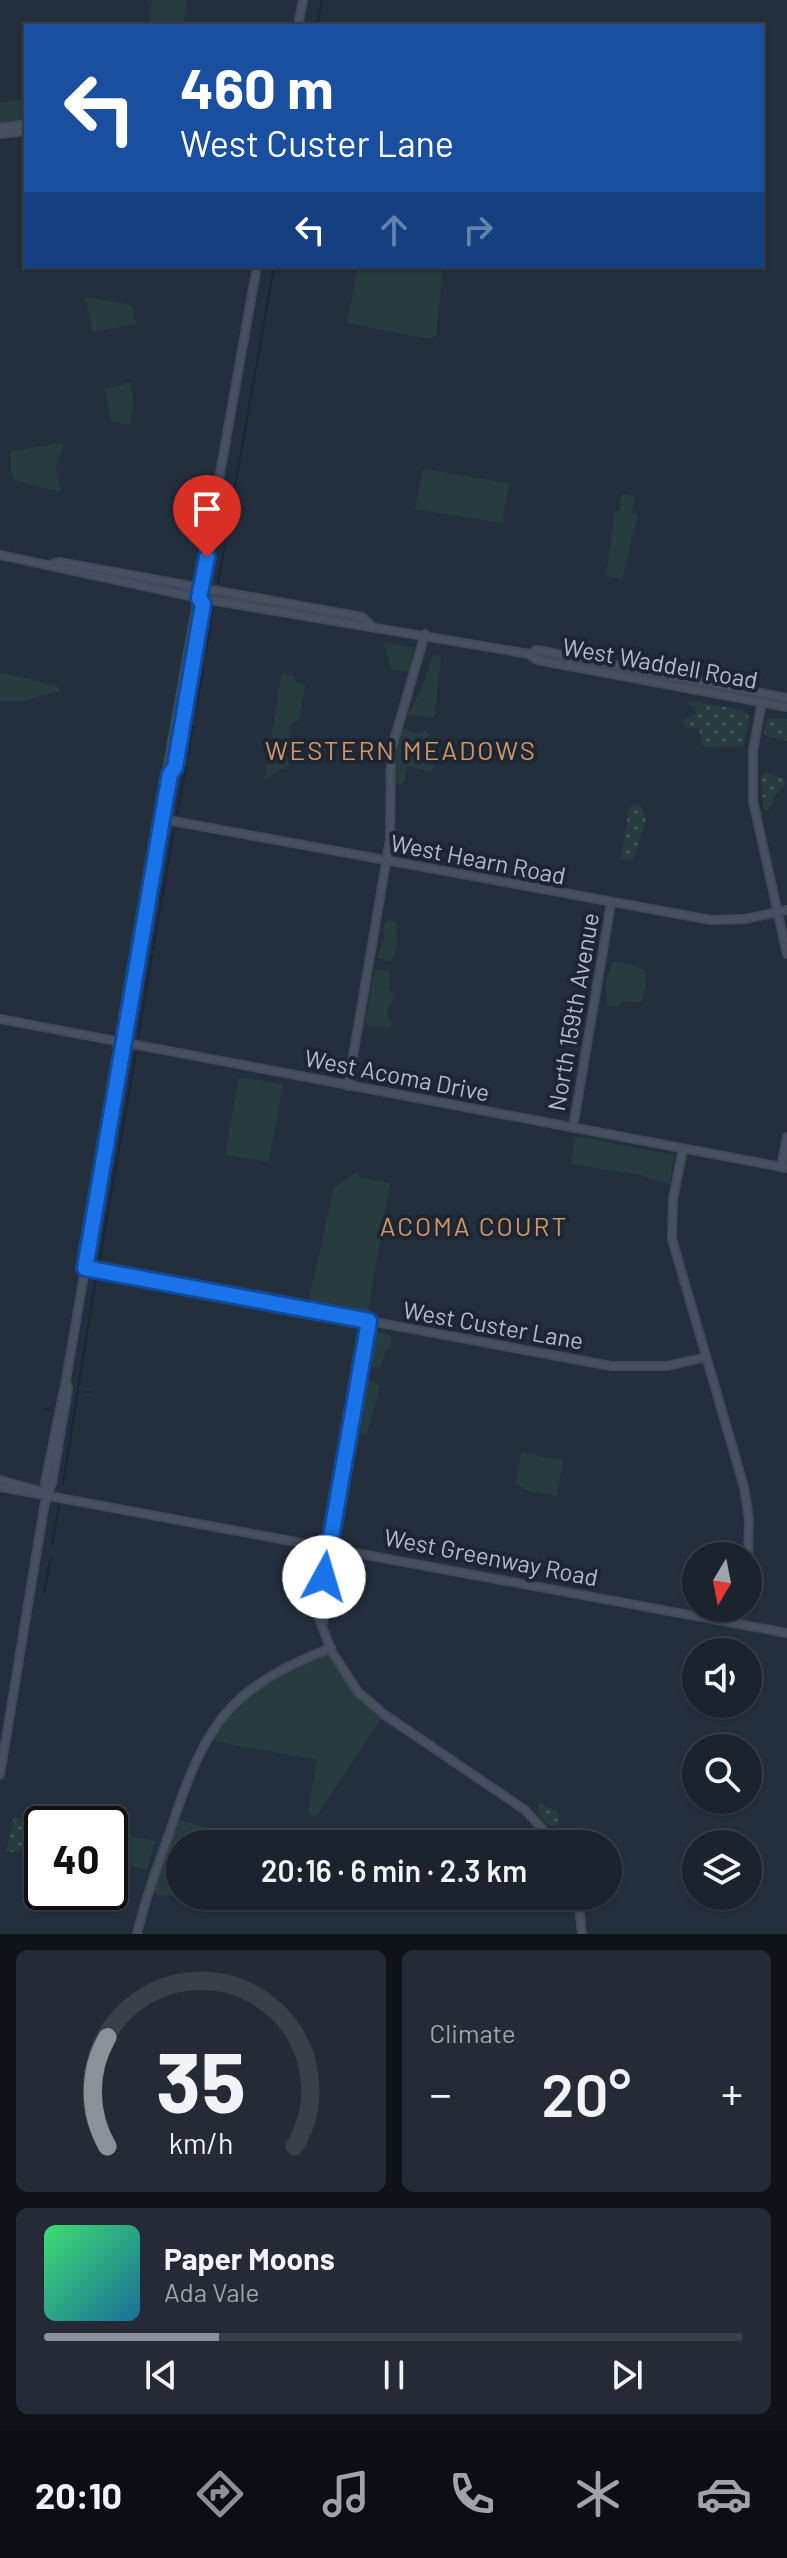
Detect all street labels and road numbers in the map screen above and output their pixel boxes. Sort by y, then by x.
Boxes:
street label: West Waddell Road [560,631,760,694]
street label: West Hearn Road [388,827,568,890]
street label: North 159th Avenue [541,910,604,1113]
street label: West Acoma Drive [302,1042,492,1107]
street label: West Custer Lane [401,1294,586,1355]
street label: West Greenway Road [382,1522,601,1591]

